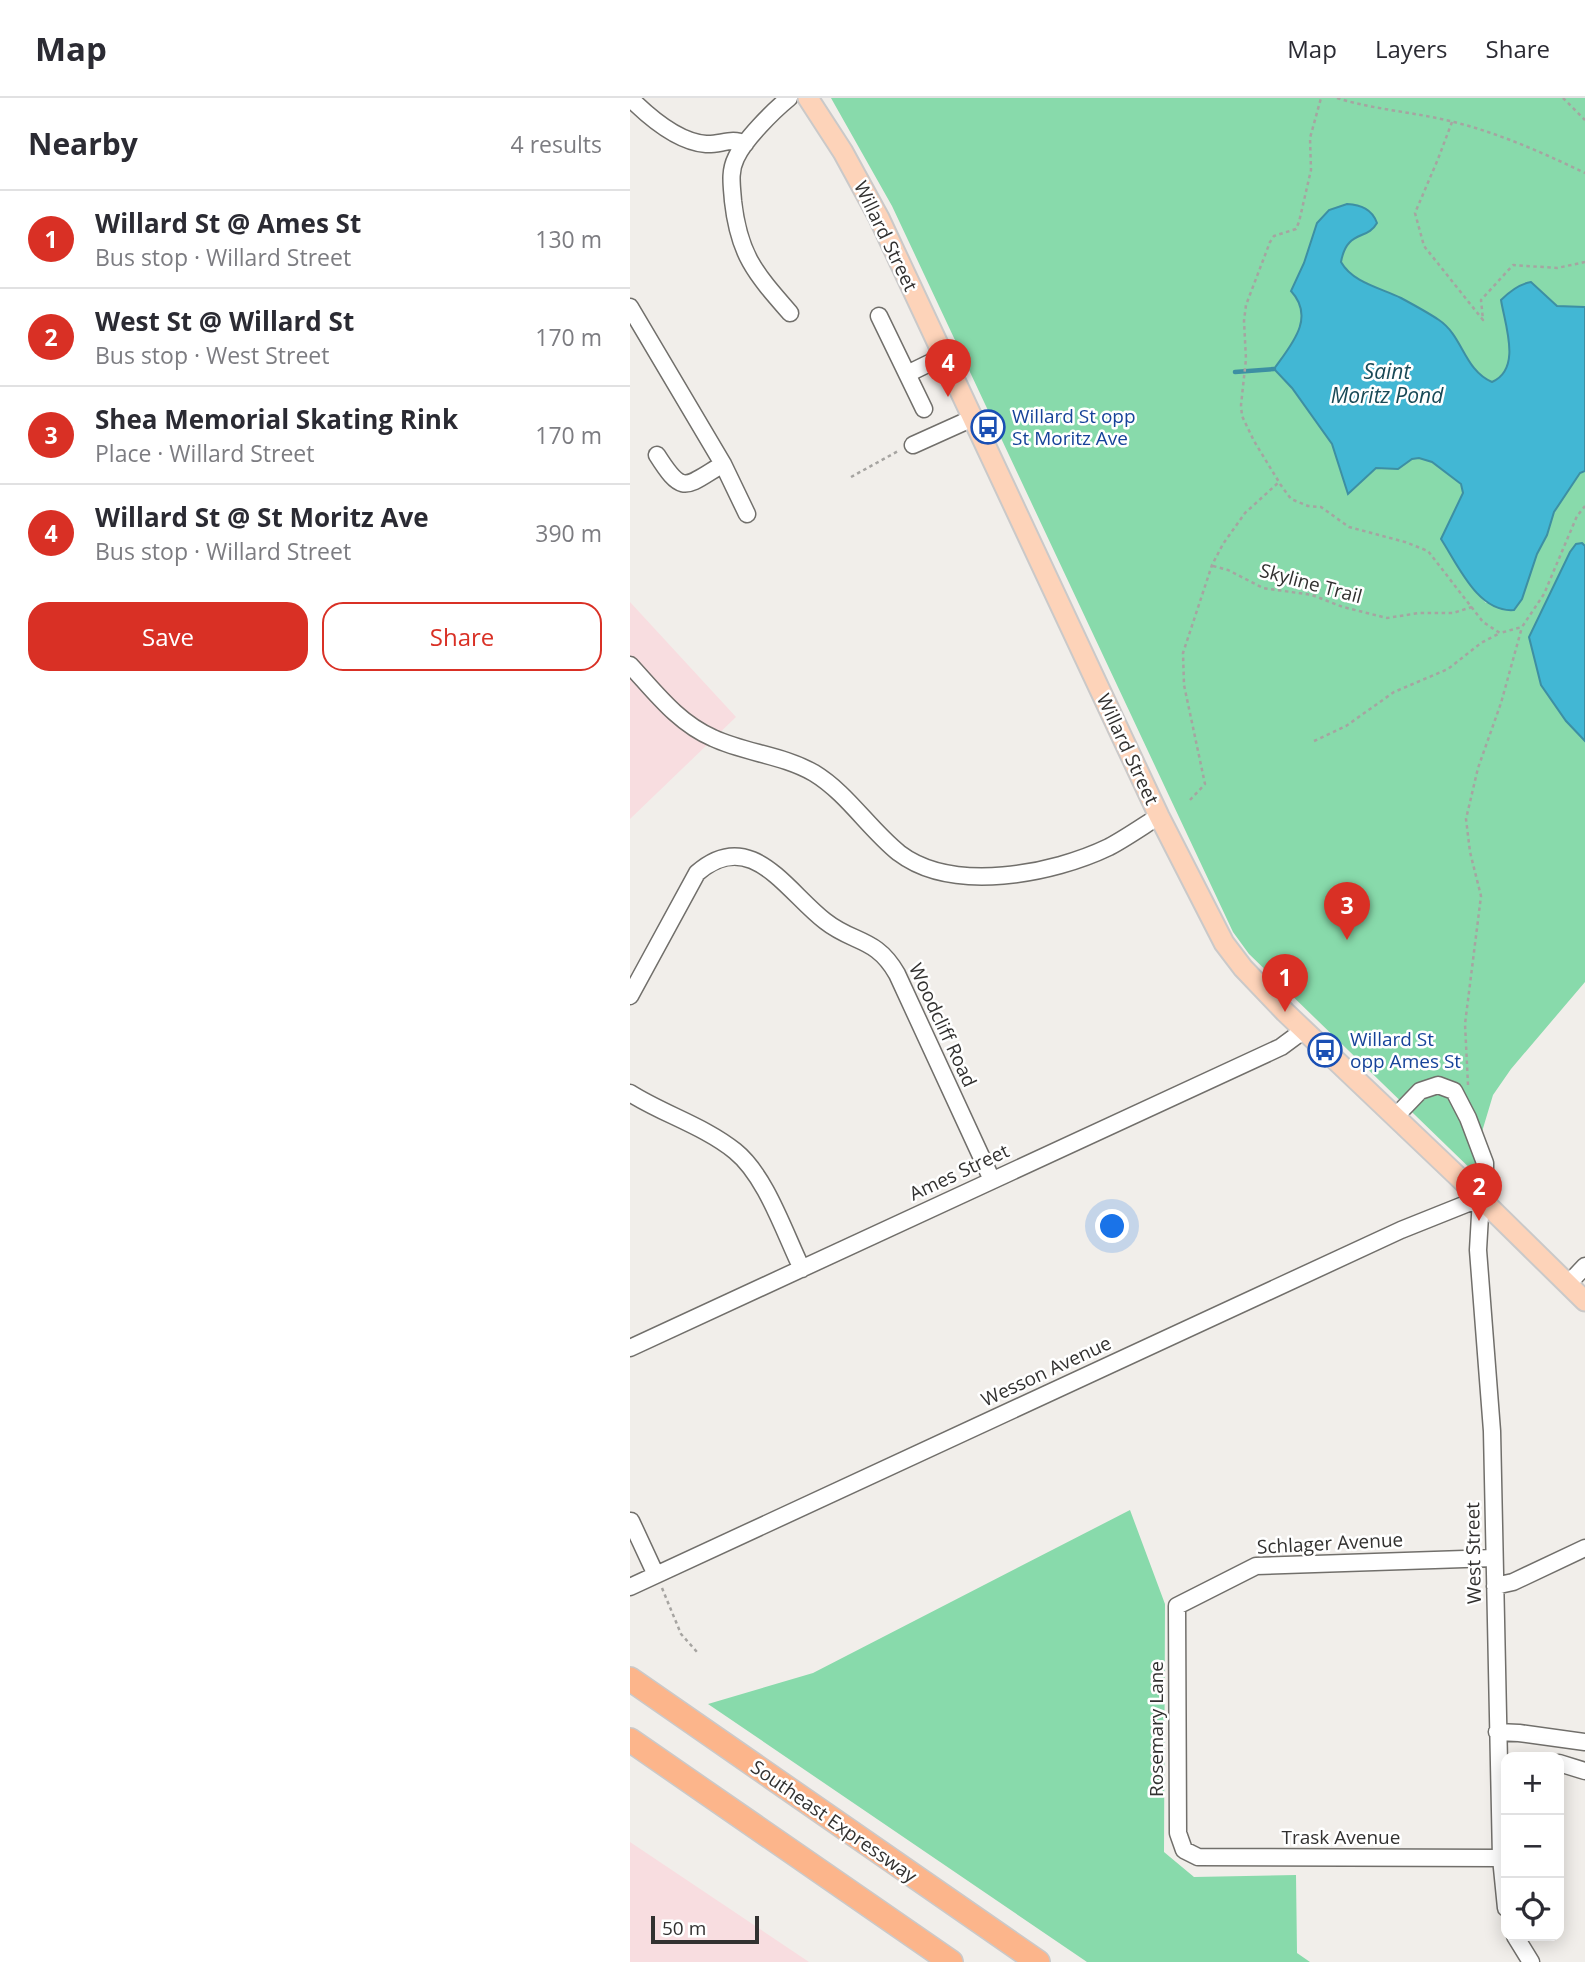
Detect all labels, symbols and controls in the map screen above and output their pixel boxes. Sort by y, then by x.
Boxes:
text: Map [35,26,107,71]
text: Map [1287,32,1337,65]
text: Layers [1375,32,1448,65]
text: Share [1486,32,1550,65]
text: Nearby [28,123,138,164]
text: 4 results [511,128,602,160]
street label: Willard Street [848,176,924,296]
text: Willard St @ Ames St [95,205,361,241]
text: 1 [44,223,58,255]
text: 130 m [535,223,602,255]
text: Bus stop · Willard Street [95,241,351,273]
text: West St @ Willard St [95,303,354,339]
text: 2 [44,321,58,353]
text: 170 m [535,321,602,353]
text: Bus stop · West Street [95,339,329,371]
pin: 4 [925,339,971,397]
water label: Saint Moritz Pond [1331,357,1444,409]
text: Shea Memorial Skating Rink [95,401,458,437]
place label: Willard St opp St Moritz Ave [1012,403,1136,451]
bus stop icon: Willard St opp St Moritz Ave [969,408,1007,446]
text: 3 [44,419,58,451]
text: 170 m [535,419,602,451]
text: Place · Willard Street [95,437,314,469]
text: Willard St @ St Moritz Ave [95,499,429,535]
text: 4 [44,517,58,549]
text: 390 m [535,517,602,549]
text: Bus stop · Willard Street [95,535,351,567]
street label: Skyline Trail [1257,557,1365,609]
button: Save [28,602,308,671]
button: Share [322,602,602,671]
street label: Willard Street [1091,689,1165,809]
pin: 3 [1324,882,1370,940]
pin: 1 [1262,954,1308,1012]
street label: Woodcliff Road [903,959,983,1091]
place label: Willard St opp Ames St [1350,1026,1461,1074]
bus stop icon: Willard St opp Ames St [1306,1031,1344,1069]
street label: Ames Street [905,1137,1013,1206]
pin: 2 [1456,1163,1502,1221]
your location [1095,1209,1129,1243]
street label: Wesson Avenue [977,1330,1115,1412]
street label: West Street [1459,1502,1487,1604]
street label: Schlager Avenue [1256,1526,1404,1560]
street label: Rosemary Lane [1143,1661,1169,1797]
map controls [1501,1752,1564,1941]
button: + [1501,1752,1564,1815]
street label: Southeast Expressway [746,1754,923,1889]
button: − [1501,1815,1564,1878]
street label: Trask Avenue [1282,1824,1400,1850]
button: locate [1501,1878,1564,1941]
scale bar [651,1913,760,1945]
text: 50 m [662,1915,706,1941]

